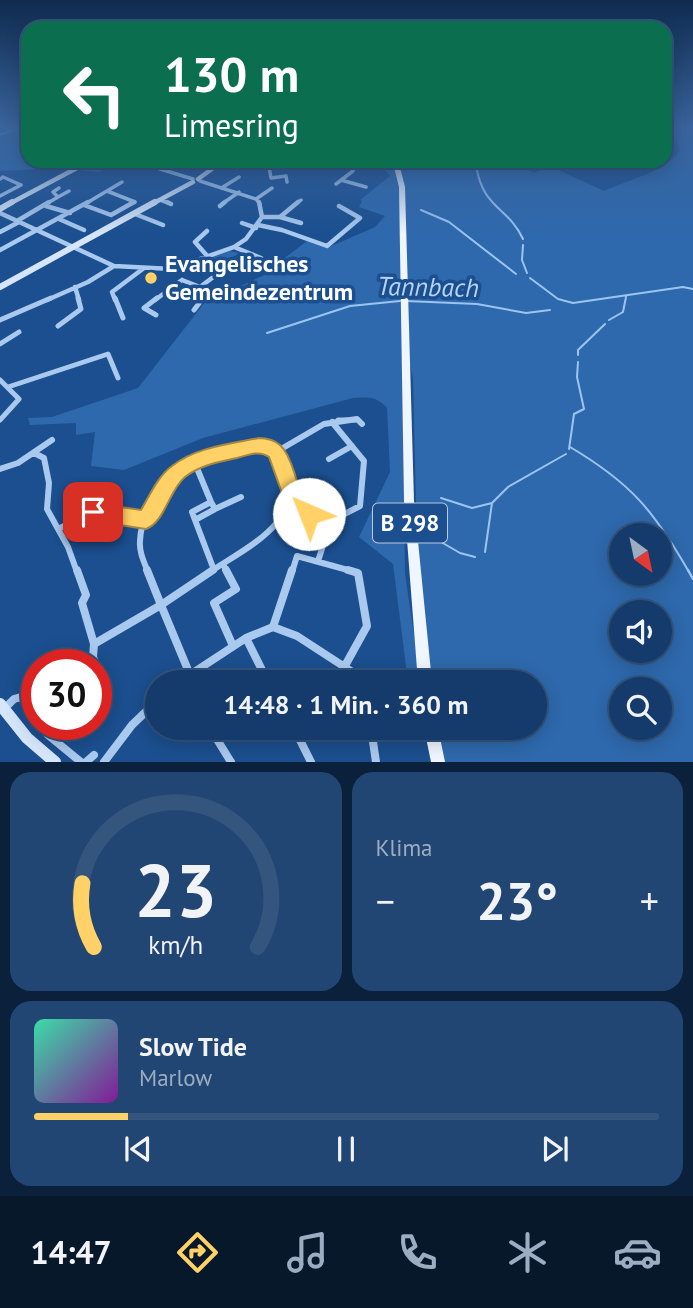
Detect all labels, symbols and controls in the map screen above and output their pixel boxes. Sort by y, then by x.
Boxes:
text: 130 m [164,42,299,106]
icon: left [49,49,140,140]
text: Limesring [164,104,299,146]
place label: Evangelisches Gemeindezentrum [165,248,353,307]
water label: Tannbach [377,269,479,304]
marker: Evangelisches Gemeindezentrum [143,270,159,286]
position arrow [272,477,346,551]
pin [63,482,123,542]
icon: arrive [74,493,112,531]
road number: B 298 [373,503,447,542]
north arrow [609,523,672,586]
map controls [609,523,672,740]
button: sound [609,600,672,663]
speed limit sign: 30 [21,649,112,740]
button: search [609,677,672,740]
text: 14:48 · 1 Min. · 360 m [223,688,469,721]
text: Klima [376,833,433,862]
text: 23 [134,844,217,938]
text: 23° [476,867,558,934]
text: − [376,876,395,925]
text: + [640,876,659,925]
text: km/h [148,929,203,961]
text: Slow Tide [139,1030,247,1063]
text: Marlow [139,1063,212,1092]
icon: previous [119,1130,157,1168]
icon: pause [327,1130,365,1168]
icon: next [536,1130,574,1168]
icon: directions [173,1228,222,1277]
icon: music [283,1228,332,1277]
icon: phone [393,1228,442,1277]
icon: climate [503,1228,552,1277]
icon: car [613,1228,662,1277]
text: 14:47 [31,1231,112,1273]

